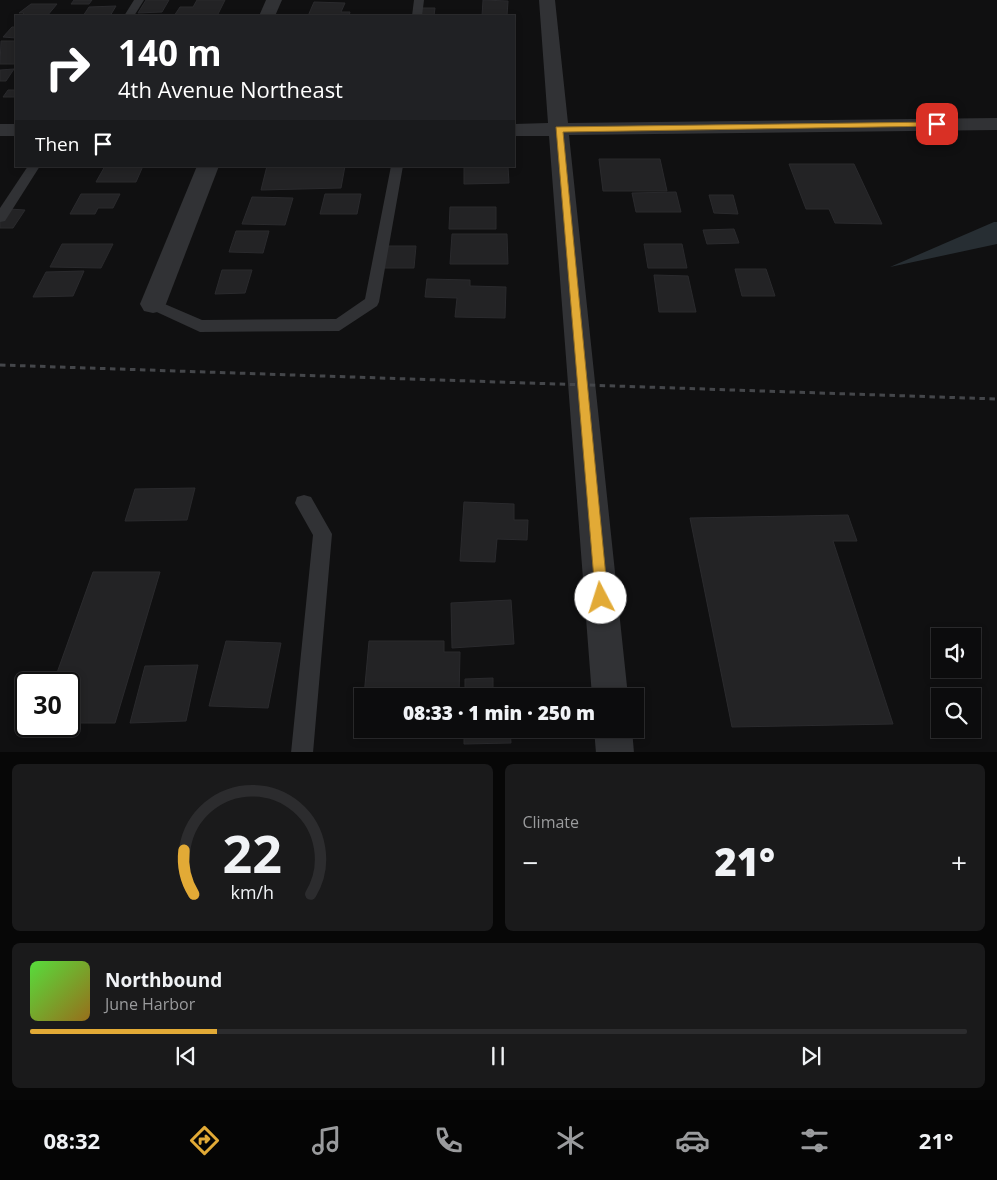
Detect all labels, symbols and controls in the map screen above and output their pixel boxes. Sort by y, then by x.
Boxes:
text: 140 m [118,29,222,76]
icon: right [35,35,100,100]
text: 4th Avenue Northeast [118,74,343,104]
pin [916,103,958,145]
icon: arrive [923,110,951,138]
icon: arrive [89,130,117,158]
text: Then [35,131,79,157]
position arrow [574,571,626,623]
map controls [931,628,981,738]
button: sound [931,628,981,678]
speed limit sign: 30 [15,672,80,737]
button: search [931,688,981,738]
text: 08:33 · 1 min · 250 m [403,700,595,726]
text: Climate [523,811,579,833]
text: 22 [223,817,282,888]
text: 21° [714,835,775,887]
text: − [523,843,539,881]
text: + [951,843,967,881]
text: km/h [231,880,274,904]
text: Northbound [105,967,222,993]
text: June Harbor [105,993,195,1015]
icon: previous [172,1042,200,1070]
icon: pause [484,1042,512,1070]
icon: next [797,1042,825,1070]
icon: directions [187,1123,222,1158]
icon: music [309,1123,344,1158]
icon: phone [431,1123,466,1158]
icon: climate [553,1123,588,1158]
icon: car [675,1123,710,1158]
icon: filters [797,1123,832,1158]
text: 08:32 [43,1125,100,1155]
text: 21° [919,1125,953,1155]

